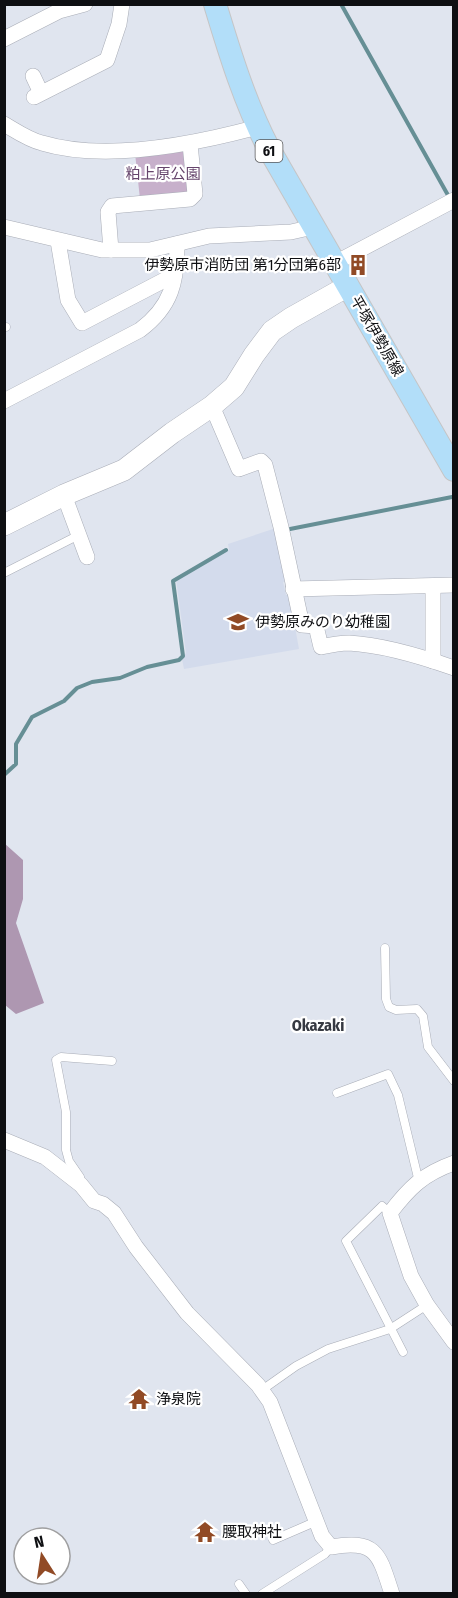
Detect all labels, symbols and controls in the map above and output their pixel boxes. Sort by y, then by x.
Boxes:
road number: 61 [256,140,282,162]
park label: 粕上原公園 [125,165,201,183]
building icon: 伊勢原市消防団 第1分団第6部 [346,253,370,277]
place label: 伊勢原市消防団 第1分団第6部 [144,256,341,274]
street label: 平塚伊勢原線 [347,293,407,379]
school or university icon: 伊勢原みのり幼稚園 [226,610,250,634]
place label: 伊勢原みのり幼稚園 [255,613,390,631]
district label: Okazaki [292,1016,344,1035]
temple icon: 浄泉院 [127,1387,151,1411]
place label: 浄泉院 [156,1390,201,1408]
temple icon: 腰取神社 [193,1520,217,1544]
place label: 腰取神社 [222,1523,282,1541]
north arrow [12,1526,72,1586]
text: N [32,1532,46,1552]

